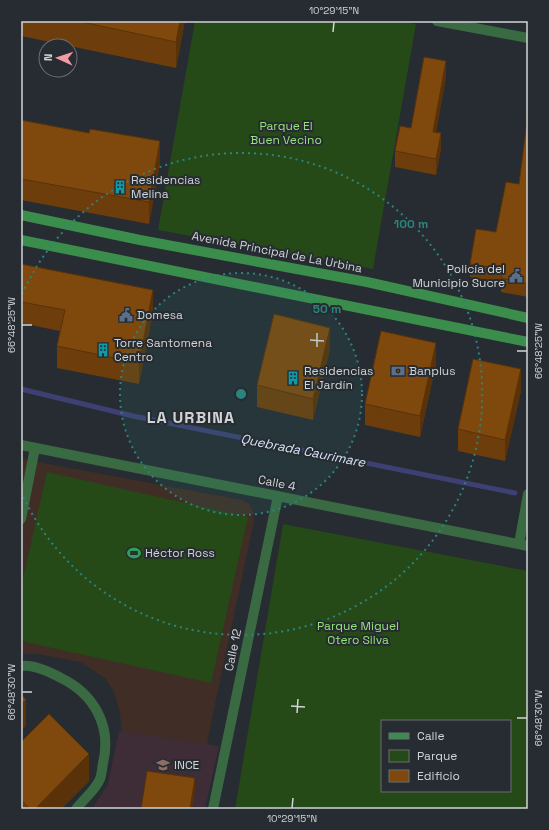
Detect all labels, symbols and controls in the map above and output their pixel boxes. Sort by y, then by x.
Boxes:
text: 10°29'15"N [309,4,359,17]
north arrow [38,38,78,78]
text: N [41,53,55,62]
park label: Parque El Buen Vecino [250,118,322,148]
place label: Residencias Melina [131,172,200,202]
building icon: Residencias Melina [112,179,128,195]
text: 100 m [394,216,428,232]
street label: Avenida Principal de La Urbina [190,228,364,276]
place label: Policía del Municipio Sucre [412,261,505,291]
public building icon: Policía del Municipio Sucre [508,268,524,284]
text: 66°48'25"W [5,297,18,353]
text: 50 m [313,301,341,317]
public building icon: Domesa [118,307,134,323]
place label: Domesa [137,307,183,323]
text: 66°48'25"W [532,323,545,379]
place label: Torre Santomena Centro [114,335,212,365]
building icon: Torre Santomena Centro [95,342,111,358]
place label: Residencias El Jardín [304,363,373,393]
bank icon: Banplus [390,363,406,379]
place label: Banplus [409,363,456,379]
building icon: Residencias El Jardín [285,370,301,386]
centre of rings [234,387,248,401]
district label: LA URBINA [147,407,235,428]
water label: Quebrada Caurimare [239,430,368,471]
street label: Calle 4 [257,472,298,495]
sports icon: Héctor Ross [126,545,142,561]
place label: Héctor Ross [145,545,215,561]
park label: Parque Miguel Otero Silva [317,618,399,648]
street label: Calle 12 [221,627,245,673]
text: 66°48'30"W [5,664,18,720]
text: 66°48'30"W [532,690,545,746]
legend [381,720,511,792]
text: Calle [417,728,445,744]
text: Parque [417,748,457,764]
school or university icon: INCE [155,757,171,773]
place label: INCE [174,757,200,773]
text: Edificio [417,768,460,784]
text: 10°29'15"N [267,812,317,825]

